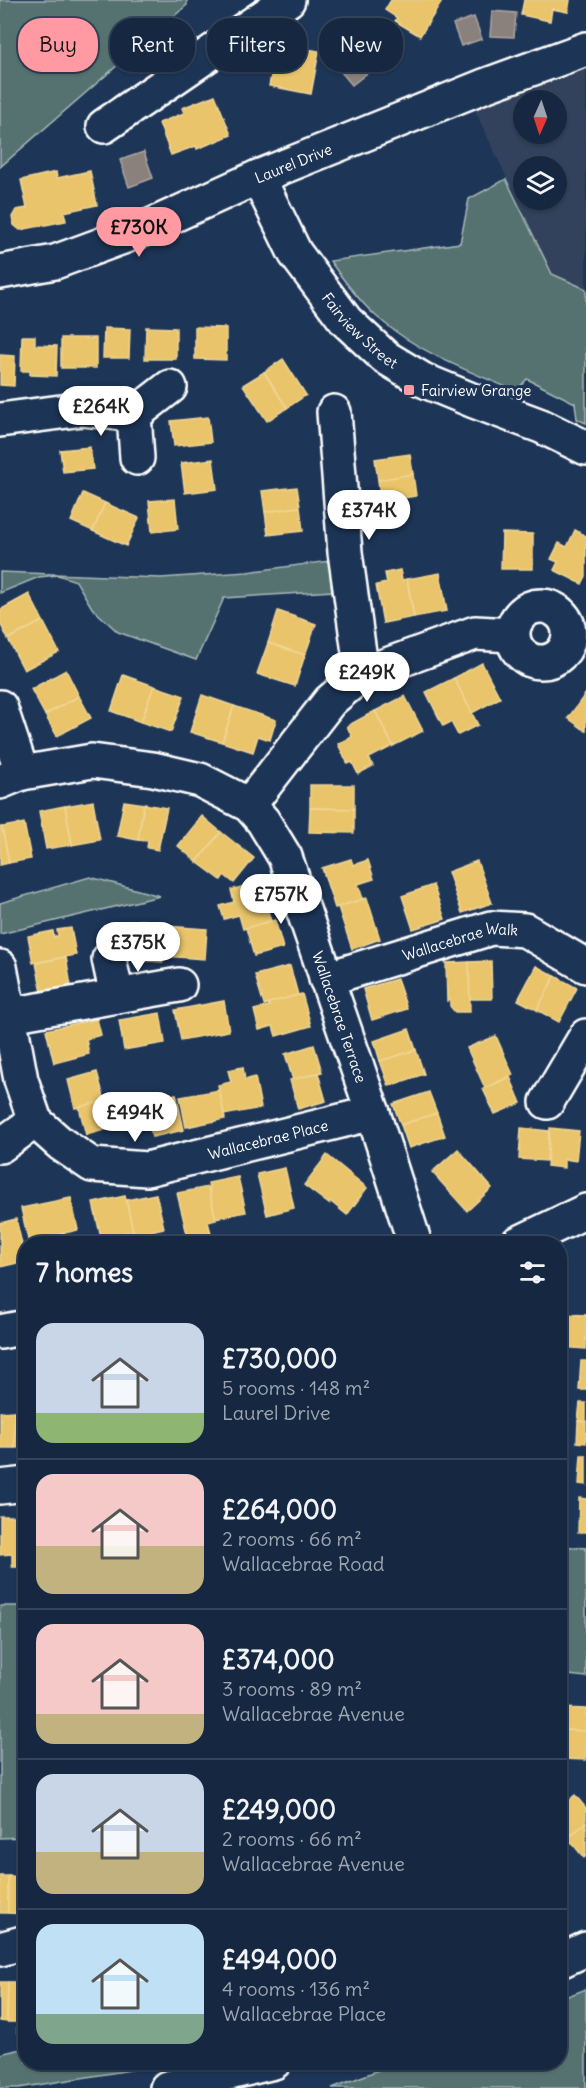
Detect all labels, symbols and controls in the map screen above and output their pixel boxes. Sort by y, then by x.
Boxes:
chip: Buy [18,18,98,72]
chip: Rent [110,18,195,72]
chip: Filters [207,18,307,72]
chip: New [319,18,403,72]
north arrow [513,90,567,144]
map controls [513,90,567,210]
street label: Laurel Drive [252,139,335,187]
button: layers [513,156,567,210]
pin: £730K [97,207,181,258]
text: £730K [110,214,168,239]
street label: Fairview Street [318,288,401,372]
place label: Fairview Grange [421,381,531,400]
marker: Fairview Grange [402,383,416,397]
pin: £264K [59,386,143,437]
text: £264K [72,393,130,418]
pin: £374K [327,490,411,541]
text: £374K [341,497,397,522]
pin: £249K [325,652,409,703]
text: £249K [339,659,395,684]
pin: £757K [239,874,323,925]
text: £757K [254,881,308,906]
street label: Wallacebrae Walk [400,918,519,964]
pin: £375K [96,922,180,973]
text: £375K [110,929,166,954]
street label: Wallacebrae Terrace [309,949,371,1085]
pin: £494K [93,1092,177,1143]
text: £494K [106,1099,164,1124]
street label: Wallacebrae Place [206,1115,330,1163]
text: 7 homes [36,1256,133,1289]
icon: filters [516,1256,549,1289]
text: £730,000 [222,1342,337,1375]
icon: home [84,1347,156,1419]
text: 5 rooms · 148 m² [222,1375,370,1400]
text: Laurel Drive [222,1400,331,1425]
text: £264,000 [222,1493,337,1526]
icon: home [84,1498,156,1570]
text: 2 rooms · 66 m² [222,1526,362,1551]
text: Wallacebrae Road [222,1551,385,1576]
text: £374,000 [222,1643,335,1676]
icon: home [84,1648,156,1720]
text: 3 rooms · 89 m² [222,1676,362,1701]
text: Wallacebrae Avenue [222,1701,405,1726]
text: £249,000 [222,1793,336,1826]
icon: home [84,1798,156,1870]
text: 2 rooms · 66 m² [222,1826,362,1851]
text: Wallacebrae Avenue [222,1851,405,1876]
text: £494,000 [222,1943,337,1976]
icon: home [84,1948,156,2020]
text: 4 rooms · 136 m² [222,1976,370,2001]
text: Wallacebrae Place [222,2001,386,2026]

